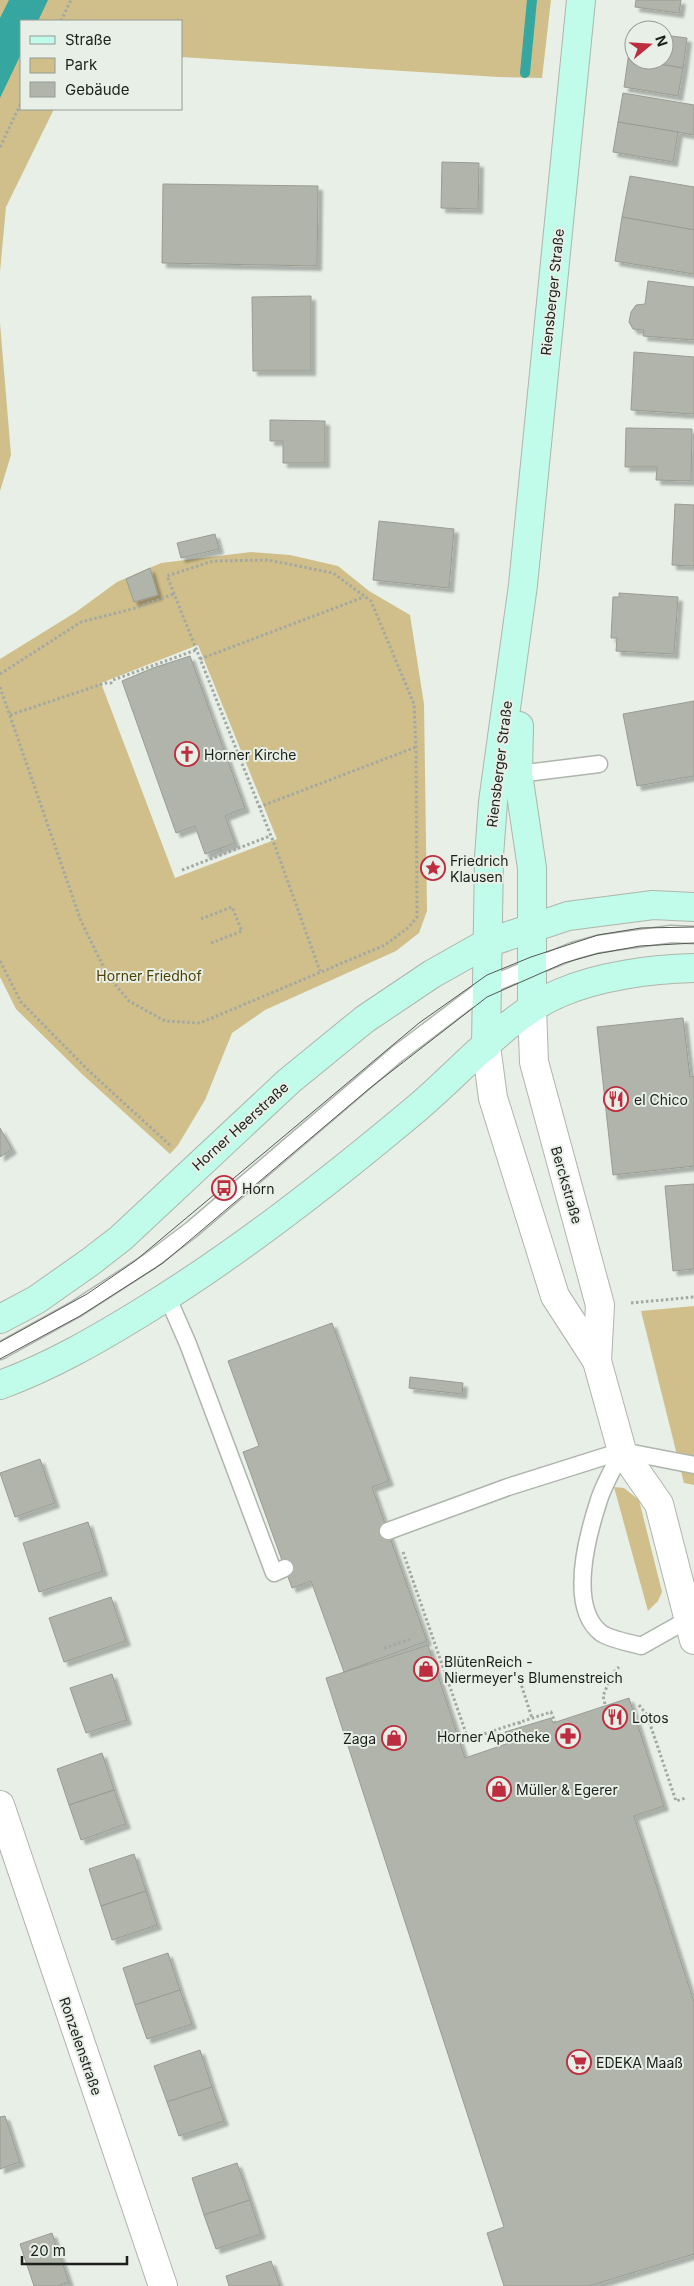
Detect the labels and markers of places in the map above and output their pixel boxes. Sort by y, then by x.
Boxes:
church icon: Horner Kirche [174,741,200,767]
place label: Horner Kirche [204,746,296,763]
place label: Friedrich Klausen [450,852,509,885]
place icon: Friedrich Klausen [420,855,446,881]
restaurant icon: el Chico [603,1086,629,1112]
place label: el Chico [634,1091,688,1108]
bus stop icon: Horn [211,1175,237,1201]
place label: Horn [242,1180,275,1197]
place label: BlütenReich - Niermeyer's Blumenstreich [444,1653,623,1686]
shop icon: BlütenReich - Niermeyer's Blumenstreich [413,1656,439,1682]
restaurant icon: Lotos [602,1704,628,1730]
place label: Lotos [632,1709,669,1726]
pharmacy icon: Horner Apotheke [555,1723,581,1749]
shop icon: Zaga [381,1725,407,1751]
place label: Horner Apotheke [437,1728,550,1745]
place label: Zaga [343,1730,376,1747]
shop icon: Müller & Egerer [486,1776,512,1802]
place label: Müller & Egerer [516,1781,618,1798]
supermarket icon: EDEKA Maaß [566,2049,592,2075]
place label: EDEKA Maaß [596,2054,683,2071]

